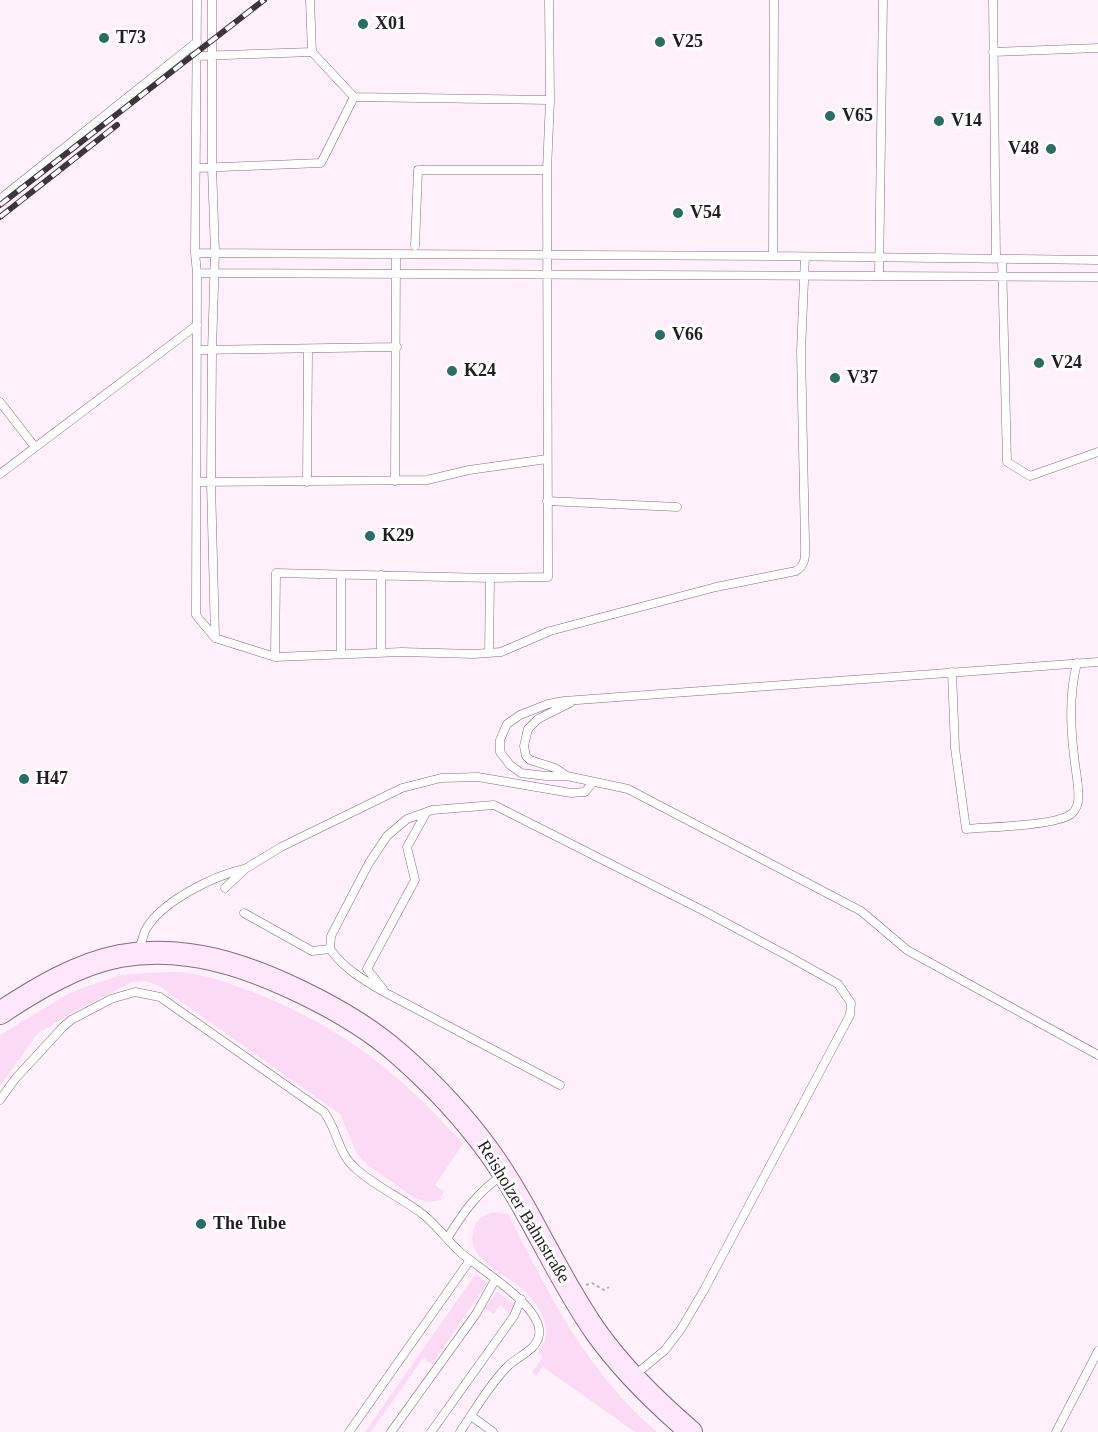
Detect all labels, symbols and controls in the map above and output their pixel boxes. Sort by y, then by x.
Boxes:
place label: X01 [375,13,406,35]
marker: X01 [356,17,370,31]
place label: T73 [116,27,146,49]
marker: T73 [97,31,111,45]
place label: V25 [672,31,703,53]
marker: V25 [653,35,667,49]
place label: V65 [842,105,873,127]
marker: V65 [823,109,837,123]
place label: V14 [951,110,982,132]
marker: V14 [932,114,946,128]
place label: V48 [1008,138,1039,160]
marker: V48 [1044,142,1058,156]
place label: V54 [690,202,721,224]
marker: V54 [671,206,685,220]
place label: V66 [672,324,703,346]
marker: V66 [653,328,667,342]
place label: V24 [1051,352,1082,374]
marker: V24 [1032,356,1046,370]
place label: K24 [464,360,496,382]
marker: K24 [445,364,459,378]
place label: V37 [847,367,878,389]
marker: V37 [828,371,842,385]
place label: K29 [382,525,414,547]
marker: K29 [363,529,377,543]
place label: H47 [36,768,68,790]
marker: H47 [17,772,31,786]
street label: Reisholzer Bahnstraße [472,1137,574,1287]
place label: The Tube [213,1213,286,1235]
marker: The Tube [194,1217,208,1231]

